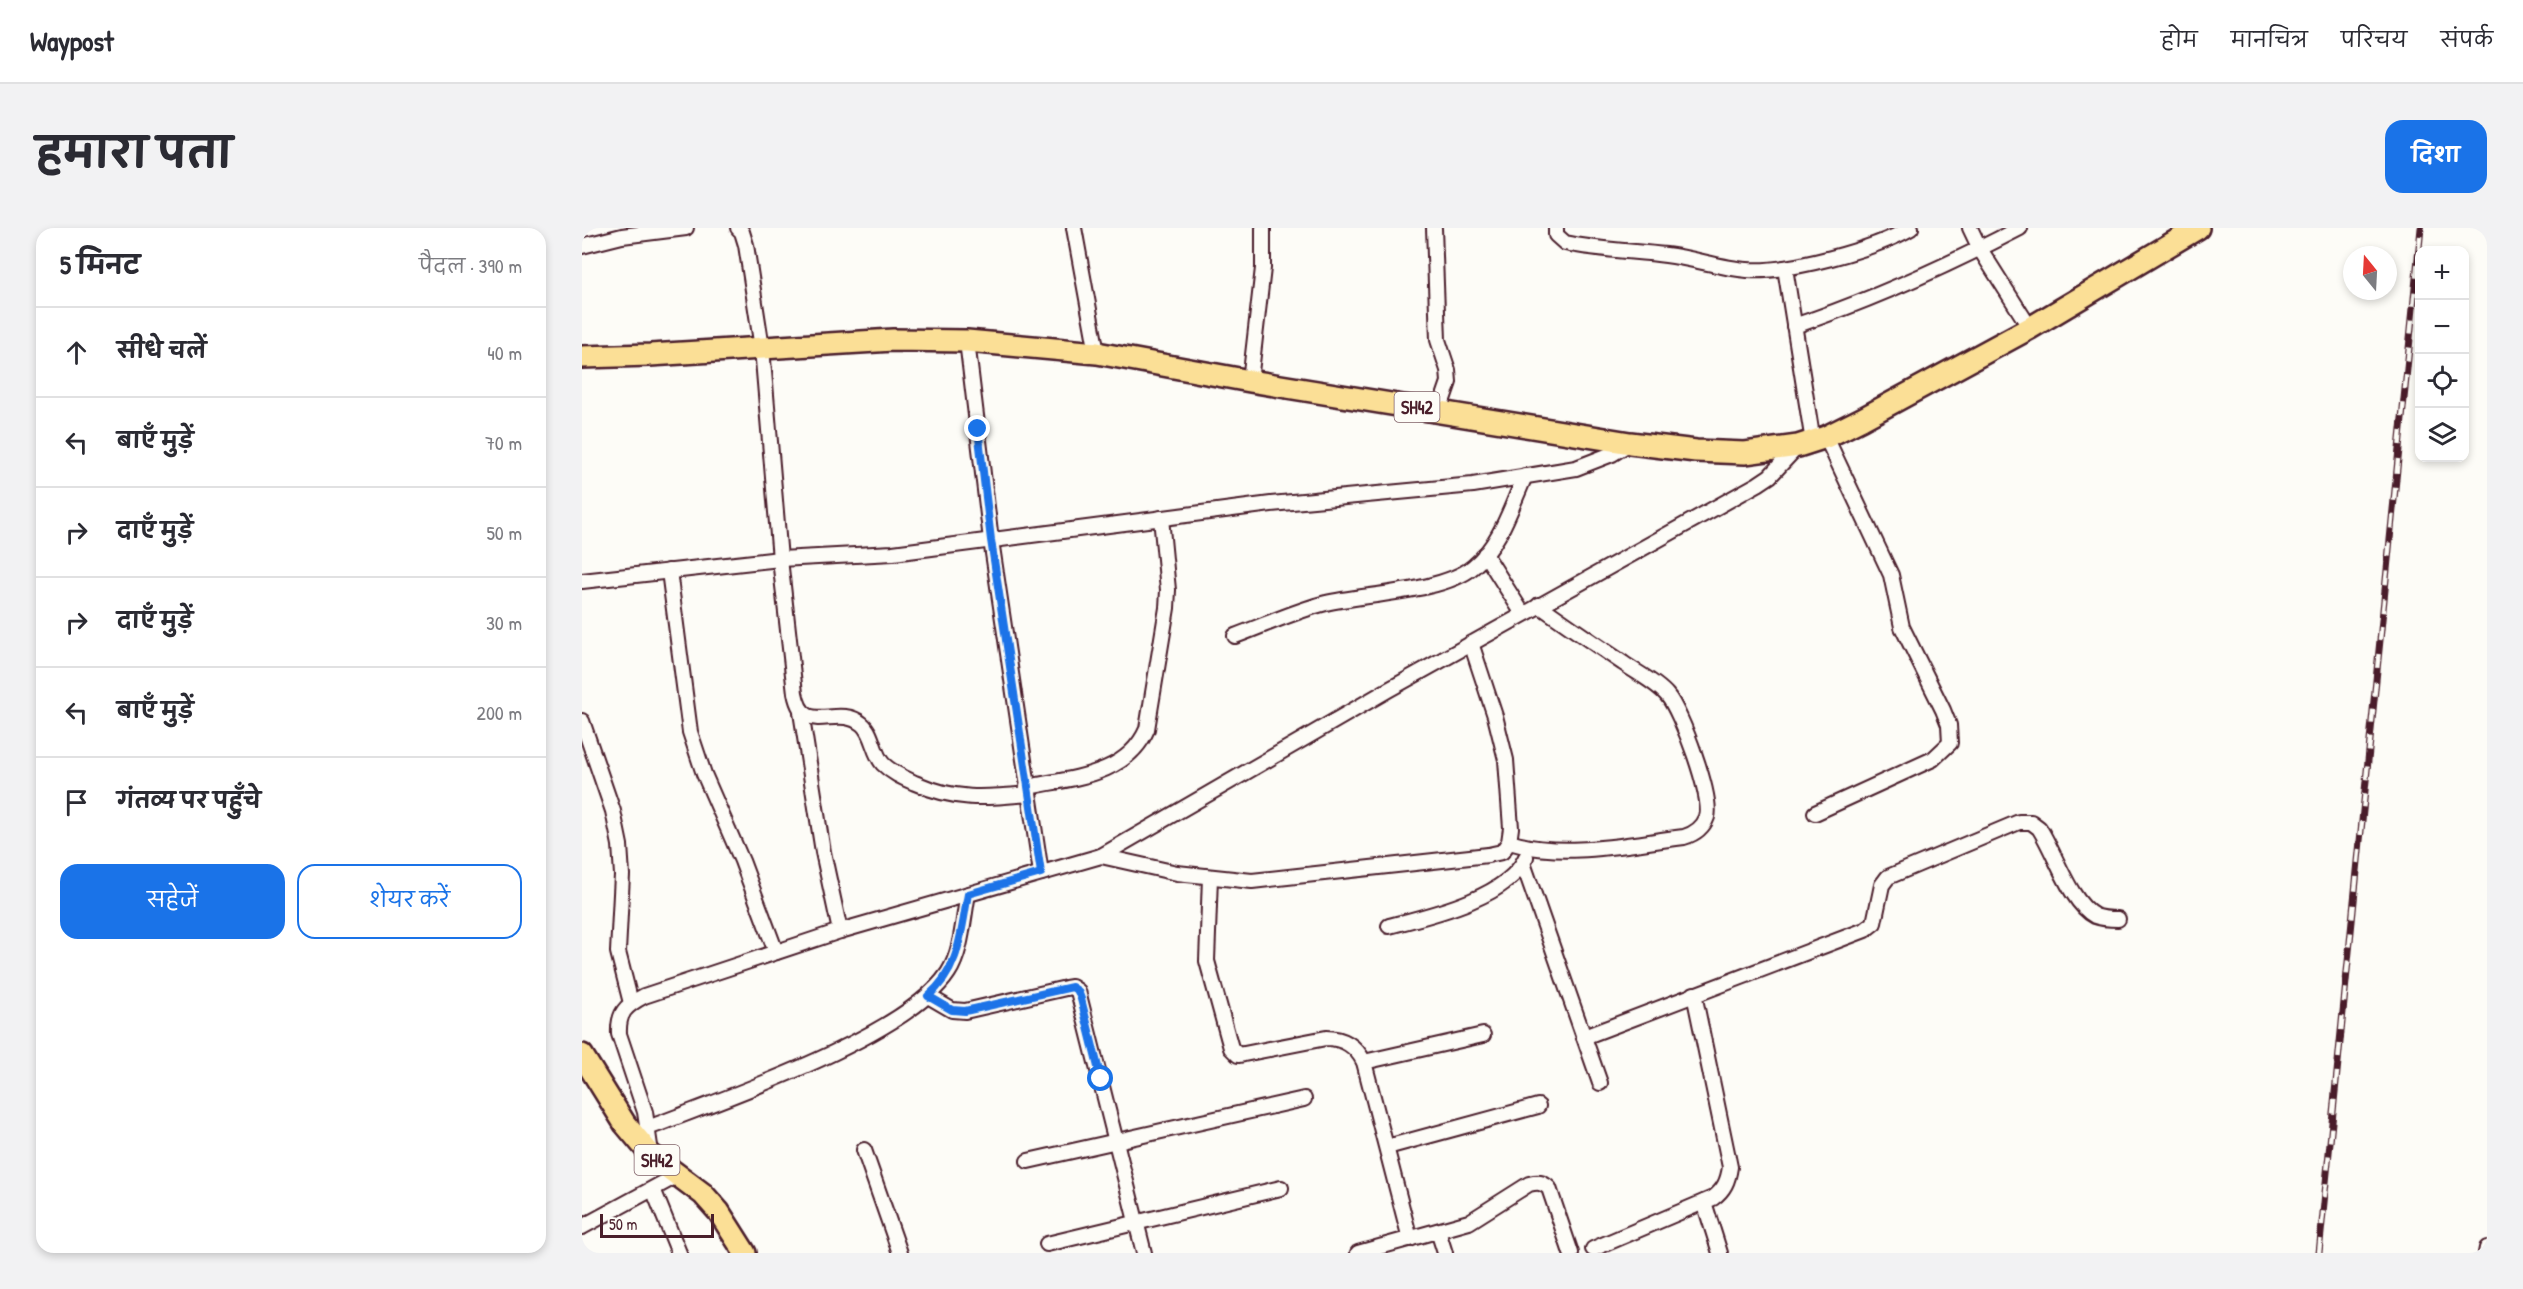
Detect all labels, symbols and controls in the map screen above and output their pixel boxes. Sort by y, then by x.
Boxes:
text: Waypost [30,22,114,60]
text: होम [2161,25,2198,54]
text: मानचित्र [2231,25,2308,54]
text: परिचय [2341,25,2407,54]
text: संपर्क [2440,25,2493,54]
button: दिशा [2385,120,2487,193]
text: हमारा पता [36,123,232,180]
north arrow [2343,246,2397,300]
map controls [2415,246,2469,462]
button: + [2415,246,2469,300]
text: 5 मिनट [60,247,140,282]
text: पैदल · 390 m [419,252,522,279]
button: − [2415,300,2469,354]
text: सीधे चलें [117,335,207,365]
icon: ahead [60,336,93,369]
text: 40 m [487,339,522,366]
button: locate [2415,354,2469,408]
road number: SH42 [1394,392,1440,422]
button: layers [2415,408,2469,462]
route end [964,415,990,441]
text: बाएँ मुड़ें [117,425,194,455]
icon: left [60,426,93,459]
text: 70 m [485,429,522,456]
text: दाएँ मुड़ें [117,515,193,545]
icon: right [60,516,93,549]
text: 50 m [486,519,522,546]
text: दाएँ मुड़ें [117,605,193,635]
icon: right [60,606,93,639]
text: 30 m [486,609,522,636]
text: बाएँ मुड़ें [117,695,194,725]
icon: left [60,696,93,729]
text: 200 m [477,699,522,726]
text: गंतव्य पर पहुँचे [117,785,261,815]
icon: arrive [60,786,93,819]
button: सहेजें [60,864,285,939]
button: शेयर करें [297,864,522,939]
route start [1087,1065,1113,1091]
road number: SH42 [634,1145,680,1175]
scale bar [600,1211,714,1238]
text: 50 m [609,1213,638,1235]

